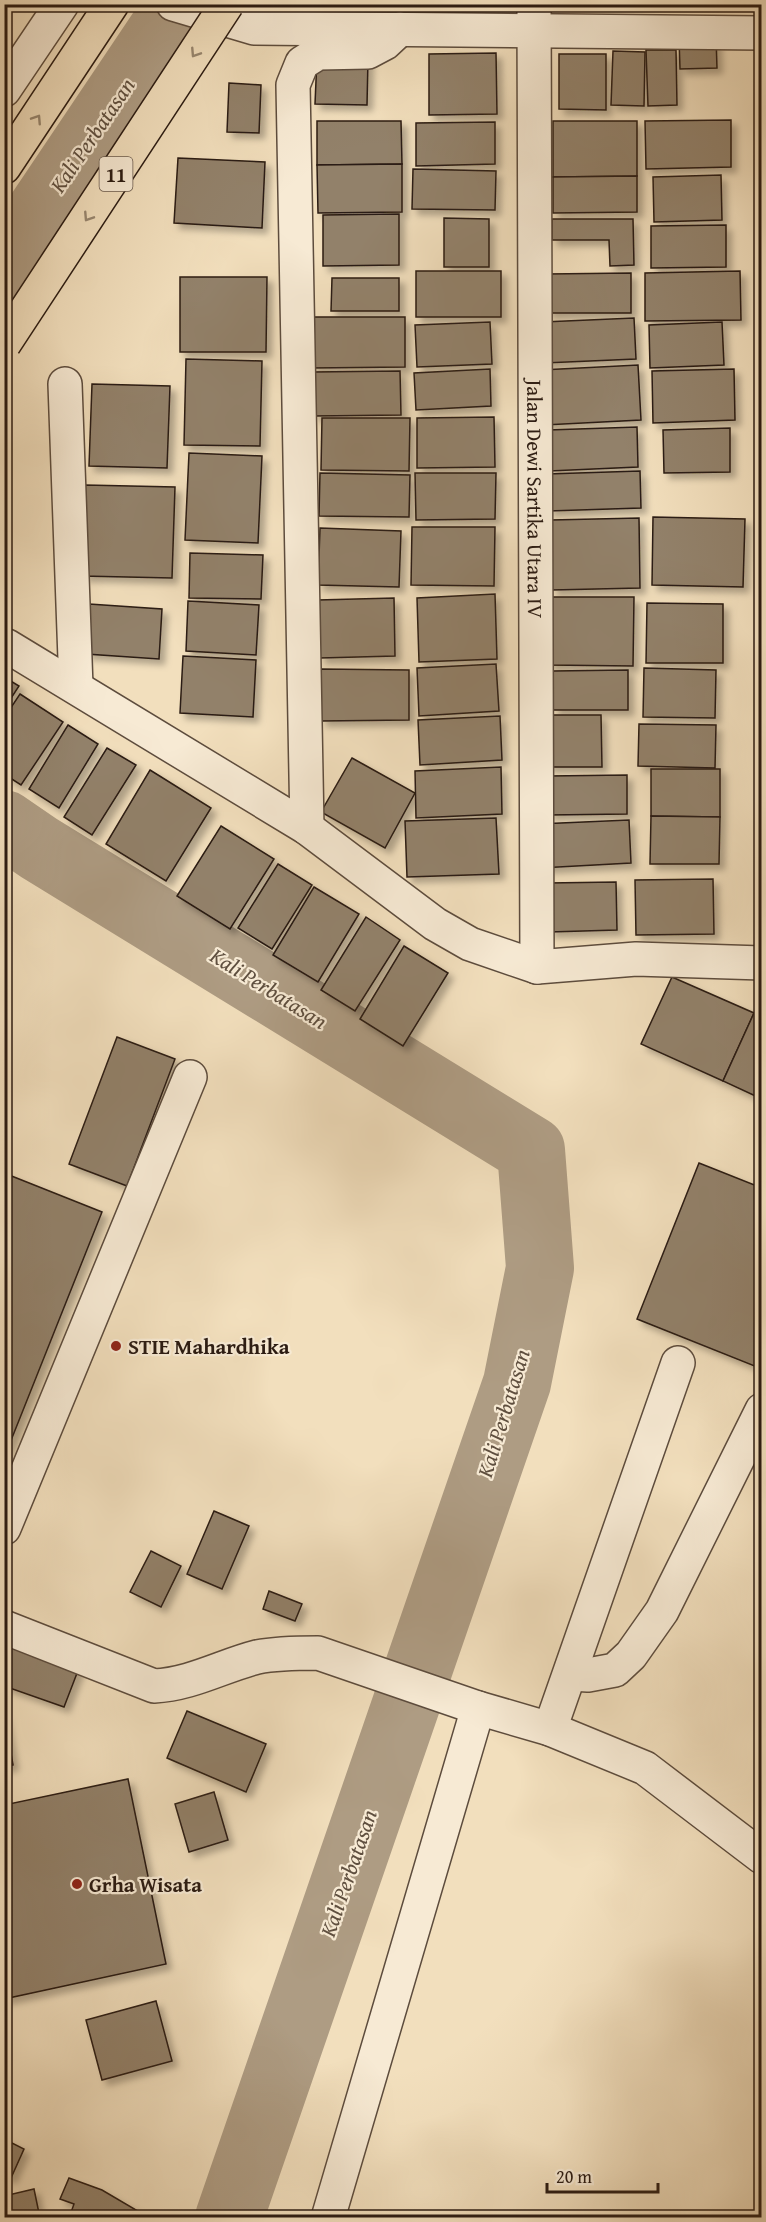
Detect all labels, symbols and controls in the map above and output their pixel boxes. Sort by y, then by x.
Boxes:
one-way arrow [191,47,202,58]
water label: Kali Perbatasan [41,71,142,200]
one-way arrow [30,114,41,125]
road number: 11 [100,157,132,191]
one-way arrow [84,210,95,221]
street label: Jalan Dewi Sartika Utara IV [520,377,551,619]
water label: Kali Perbatasan [204,939,334,1037]
place label: STIE Mahardhika [128,1331,290,1362]
marker: STIE Mahardhika [109,1339,123,1353]
water label: Kali Perbatasan [468,1345,538,1482]
water label: Kali Perbatasan [311,1805,385,1942]
place label: Grha Wisata [89,1869,202,1900]
marker: Grha Wisata [70,1877,84,1891]
scale bar [547,2156,658,2194]
text: 20 m [556,2163,592,2190]

